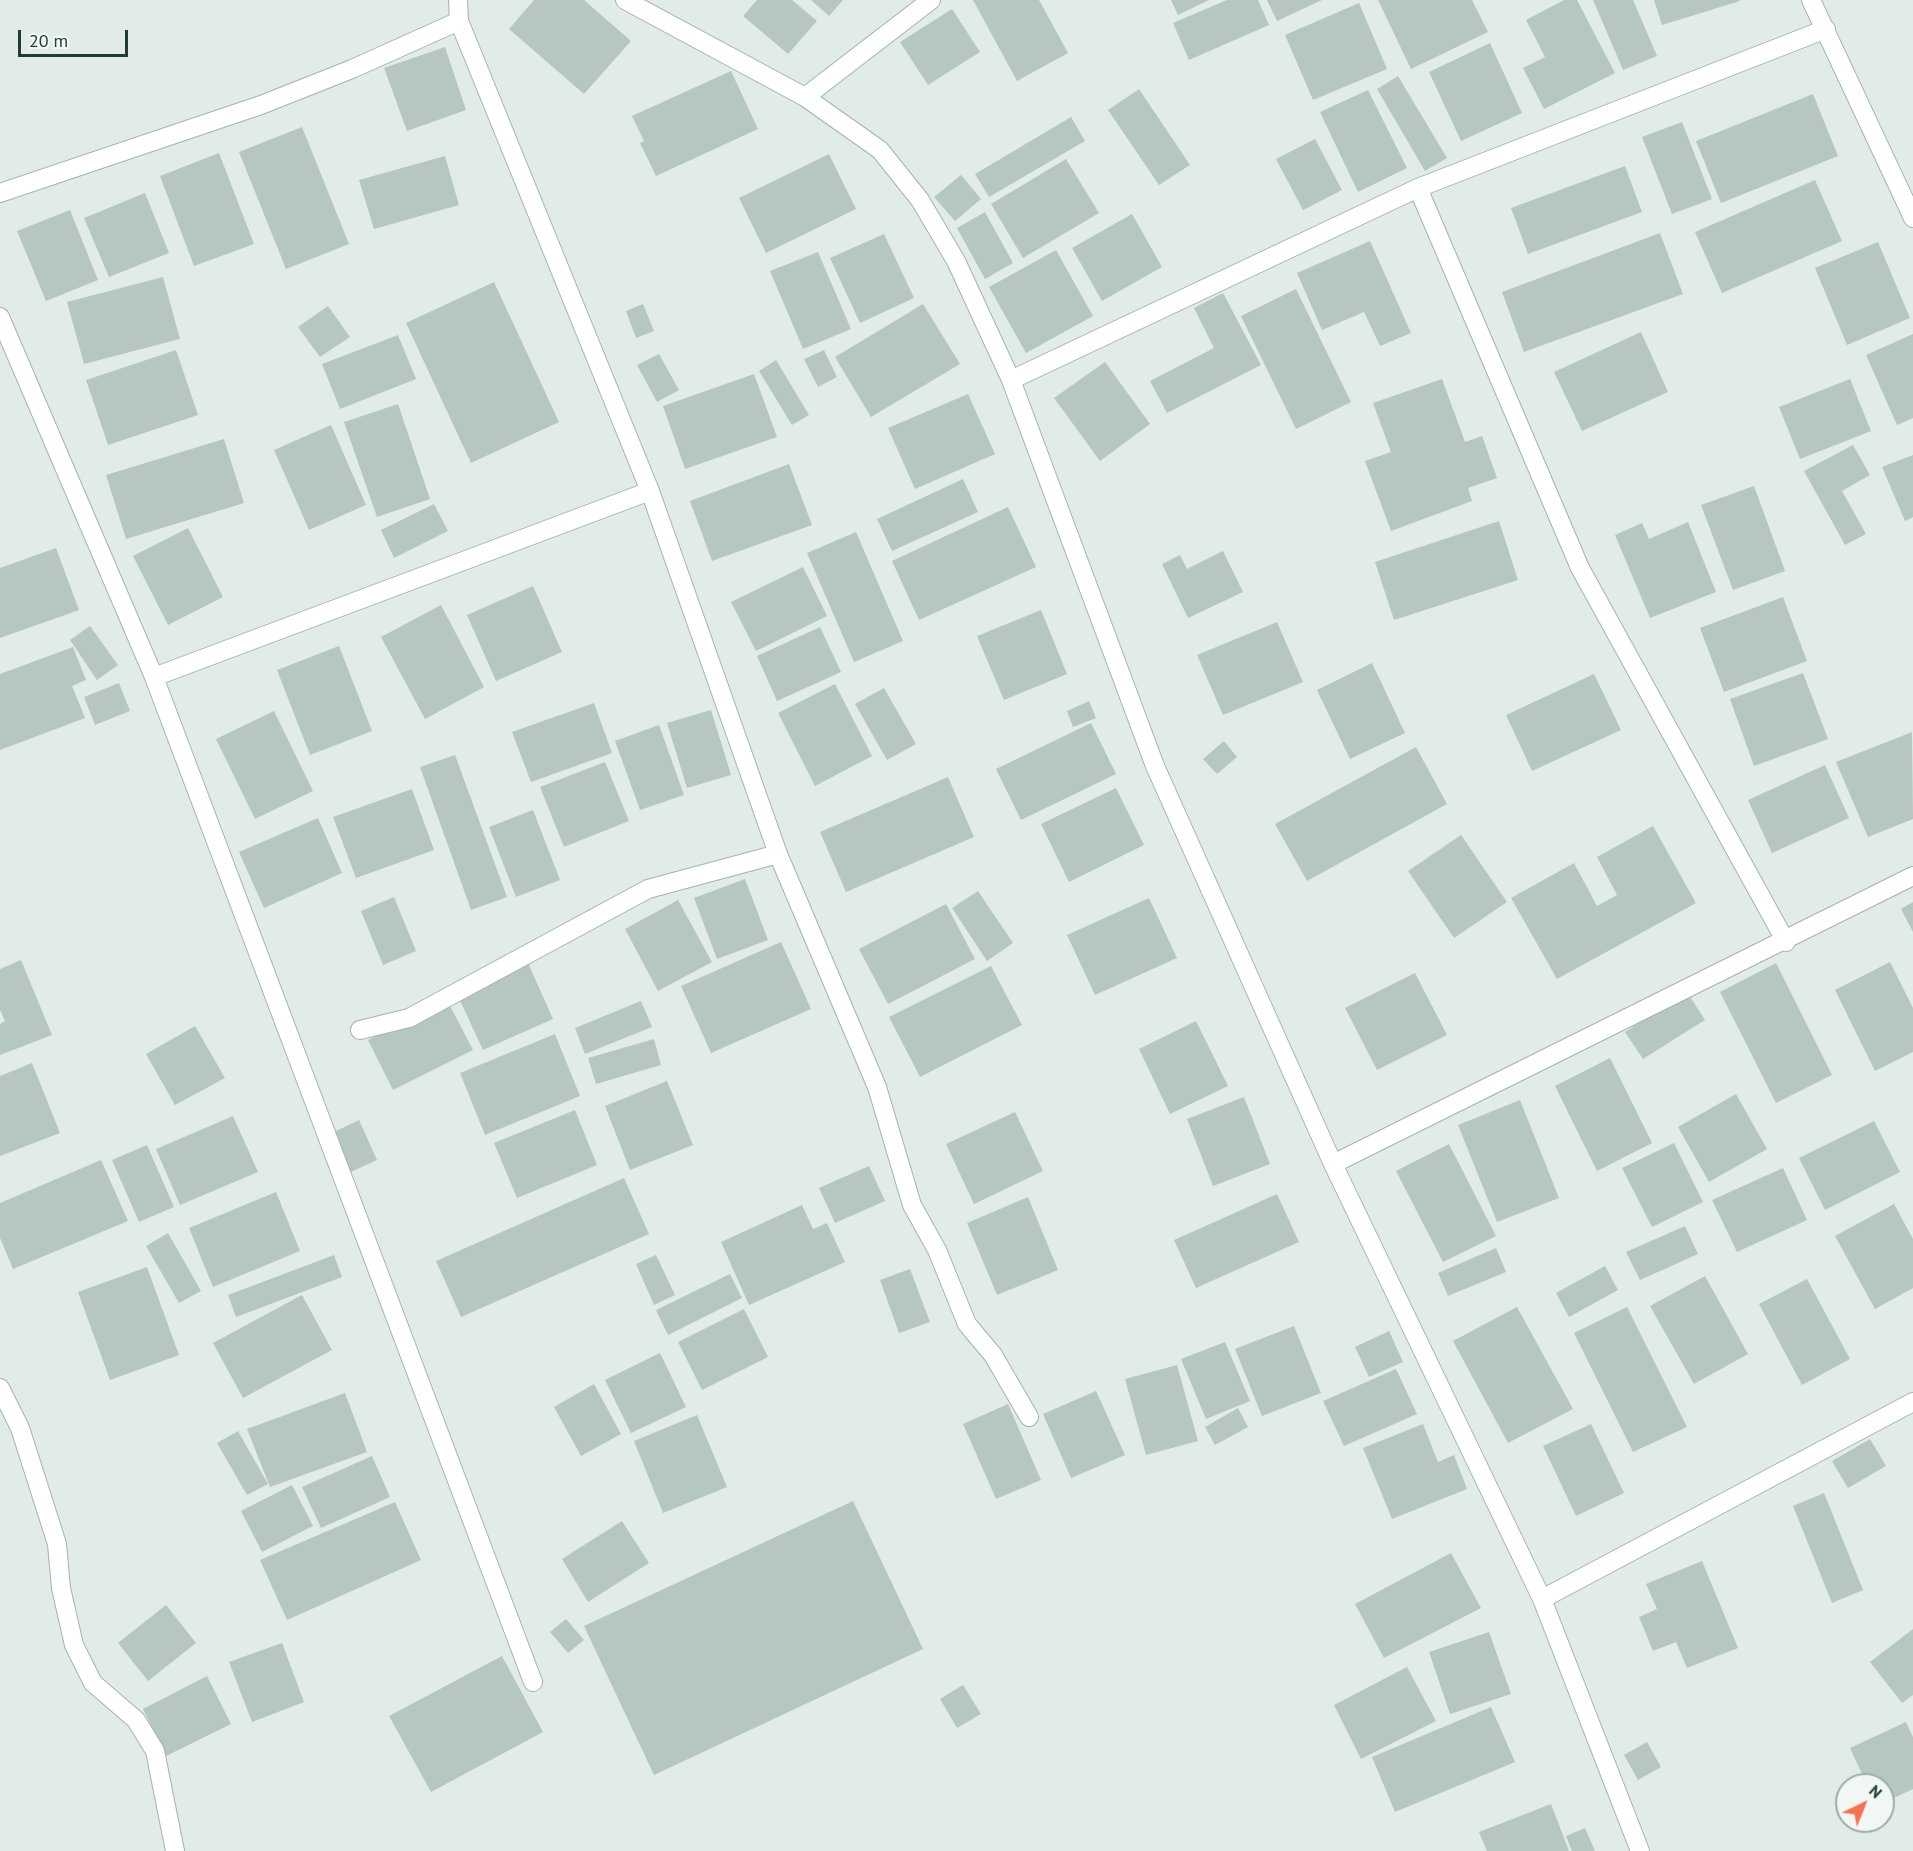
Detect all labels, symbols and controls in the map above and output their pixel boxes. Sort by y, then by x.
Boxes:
scale bar [21,18,130,56]
text: 20 m [29,29,68,52]
north arrow [1835,1773,1895,1833]
text: N [1865,1780,1887,1802]

